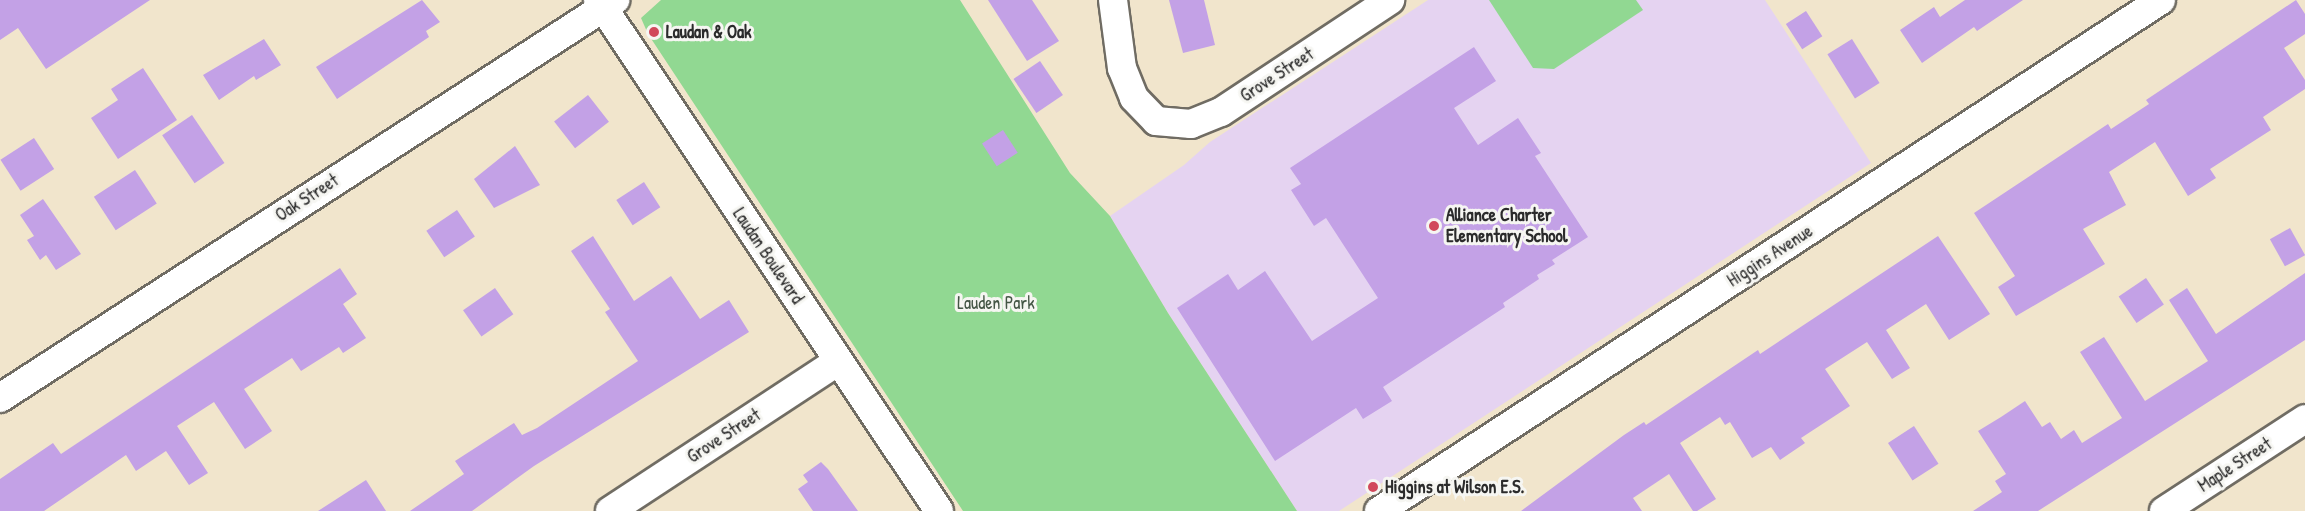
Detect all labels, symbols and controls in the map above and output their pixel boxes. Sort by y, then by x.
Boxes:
place label: Laudan & Oak [666,21,752,43]
marker: Laudan & Oak [647,25,661,39]
street label: Grove Street [1236,43,1318,107]
street label: Oak Street [272,170,342,226]
street label: Laudan Boulevard [728,204,808,308]
place label: Alliance Charter Elementary School [1446,205,1567,248]
marker: Alliance Charter Elementary School [1427,219,1441,233]
street label: Higgins Avenue [1723,220,1817,292]
park label: Lauden Park [957,292,1035,314]
street label: Grove Street [683,404,765,468]
street label: Maple Street [2194,433,2276,497]
place label: Higgins at Wilson E.S. [1385,476,1524,498]
marker: Higgins at Wilson E.S. [1366,480,1380,494]

